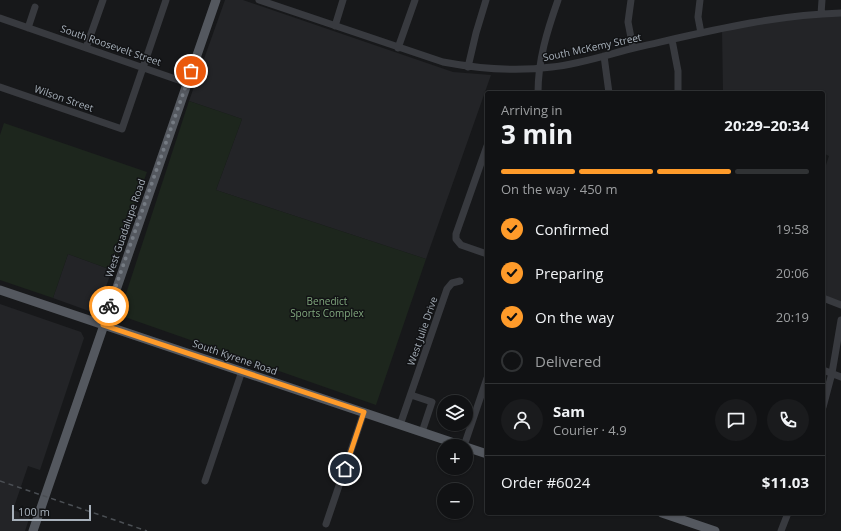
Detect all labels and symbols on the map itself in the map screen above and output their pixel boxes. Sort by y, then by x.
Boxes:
street label: South Roosevelt Street [59,21,164,69]
street label: South McKemy Street [542,30,643,64]
pin [174,54,208,88]
street label: Wilson Street [33,81,96,115]
street label: West Guadalupe Road [102,177,148,279]
courier [89,286,129,326]
park label: Benedict Sports Complex [290,294,365,320]
street label: West Julie Drive [404,294,441,367]
street label: South Kyrene Road [191,336,279,378]
pin [328,452,362,486]
scale bar [12,503,91,522]

